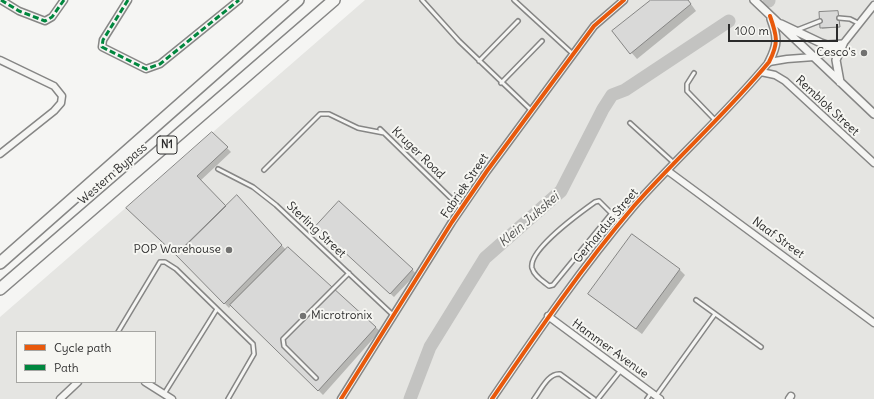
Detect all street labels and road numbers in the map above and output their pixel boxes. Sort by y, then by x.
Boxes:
street label: Remblok Street [792,73,862,139]
street label: Kruger Road [388,124,448,182]
road number: N1 [157,136,177,154]
street label: Western Bypass [76,140,150,208]
street label: Fabriek Street [438,151,492,221]
street label: Gerhardus Street [571,186,641,266]
street label: Sterling Street [283,199,349,261]
street label: Naaf Street [749,214,807,262]
street label: Hammer Avenue [569,316,651,382]

